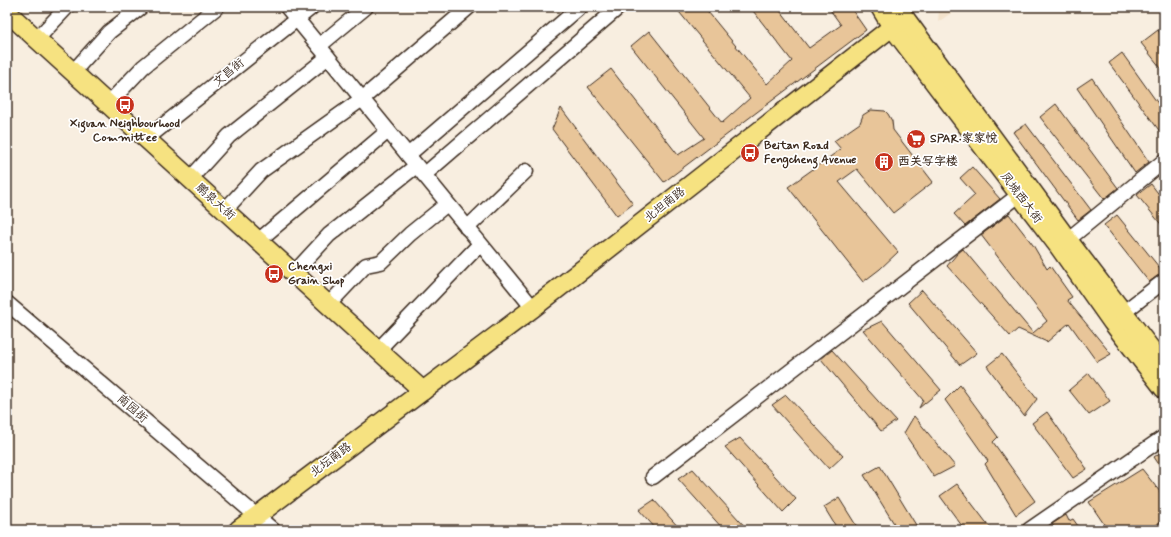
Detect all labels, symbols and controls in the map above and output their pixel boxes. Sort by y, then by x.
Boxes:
street label: 文昌街 [210,55,248,91]
bus stop icon: Xiguan Neighbourhood Committee [114,94,136,116]
place label: Xiguan Neighbourhood Committee [70,116,180,146]
supermarket icon: SPAR·家家悦 [905,128,927,150]
place label: SPAR·家家悦 [930,131,997,147]
place label: Beitan Road Fengcheng Avenue [764,138,857,169]
bus stop icon: Beitan Road Fengcheng Avenue [739,142,761,164]
building icon: 西关写字楼 [873,151,895,173]
place label: 西关写字楼 [898,154,958,170]
street label: 凤城西大街 [997,169,1045,227]
street label: 鹏泉大街 [192,180,238,224]
street label: 北坦南路 [641,184,689,226]
place label: Chengxi Grain Shop [288,259,345,289]
bus stop icon: Chengxi Grain Shop [263,263,285,285]
street label: 南园街 [113,391,151,427]
street label: 北坛南路 [307,439,355,481]

